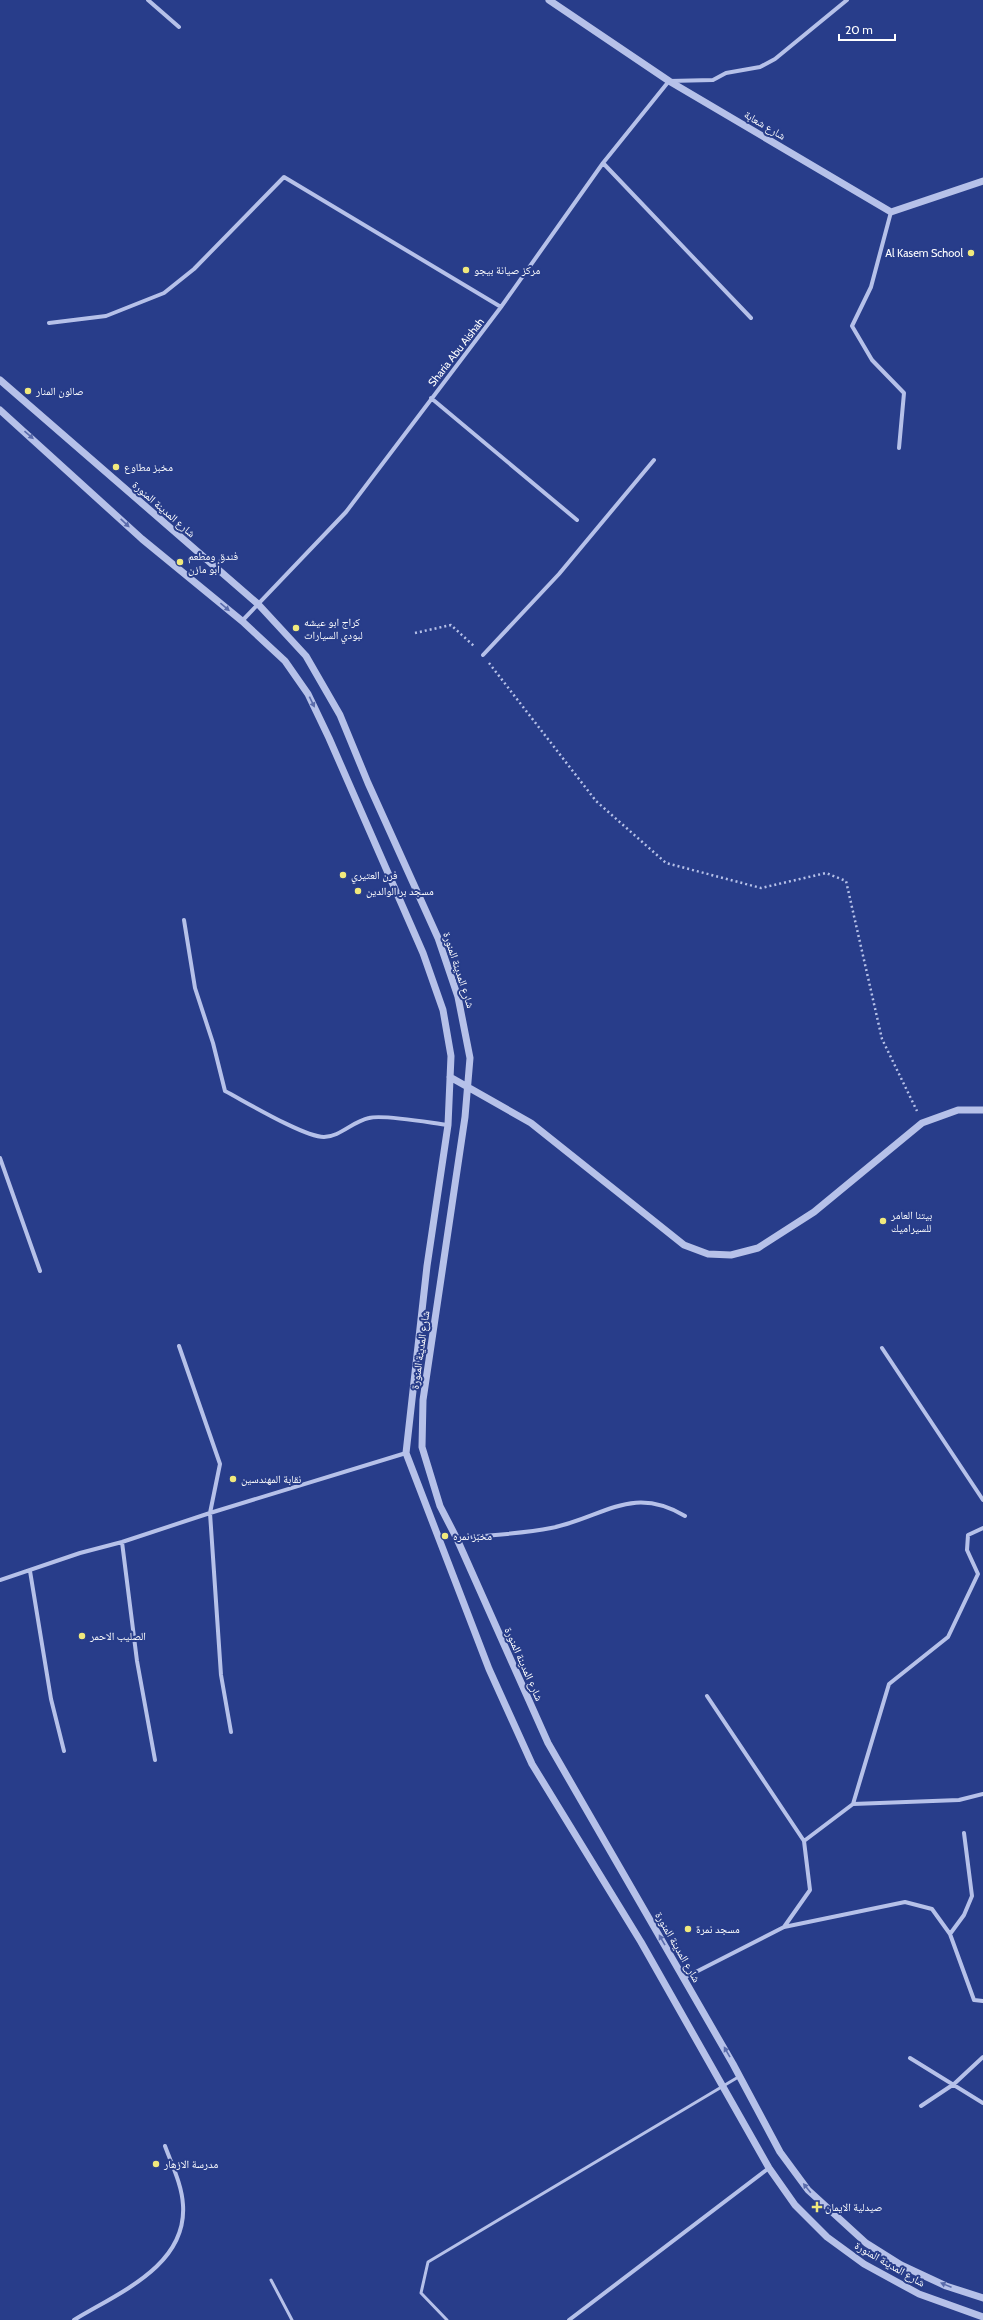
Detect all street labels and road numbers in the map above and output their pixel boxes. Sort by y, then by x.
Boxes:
street label: شارع شعابة [742,107,788,143]
street label: Sharia Abu Aishah [425,315,487,389]
street label: شارع المدينة المنورة [130,478,198,540]
street label: شارع المدينة المنورة [440,930,478,1010]
street label: شارع المدينة المنورة [408,1310,432,1390]
street label: شارع المدينة المنورة [502,1625,546,1703]
street label: شارع المدينة المنورة [652,1909,704,1985]
street label: شارع المدينة المنورة [852,2238,928,2290]

